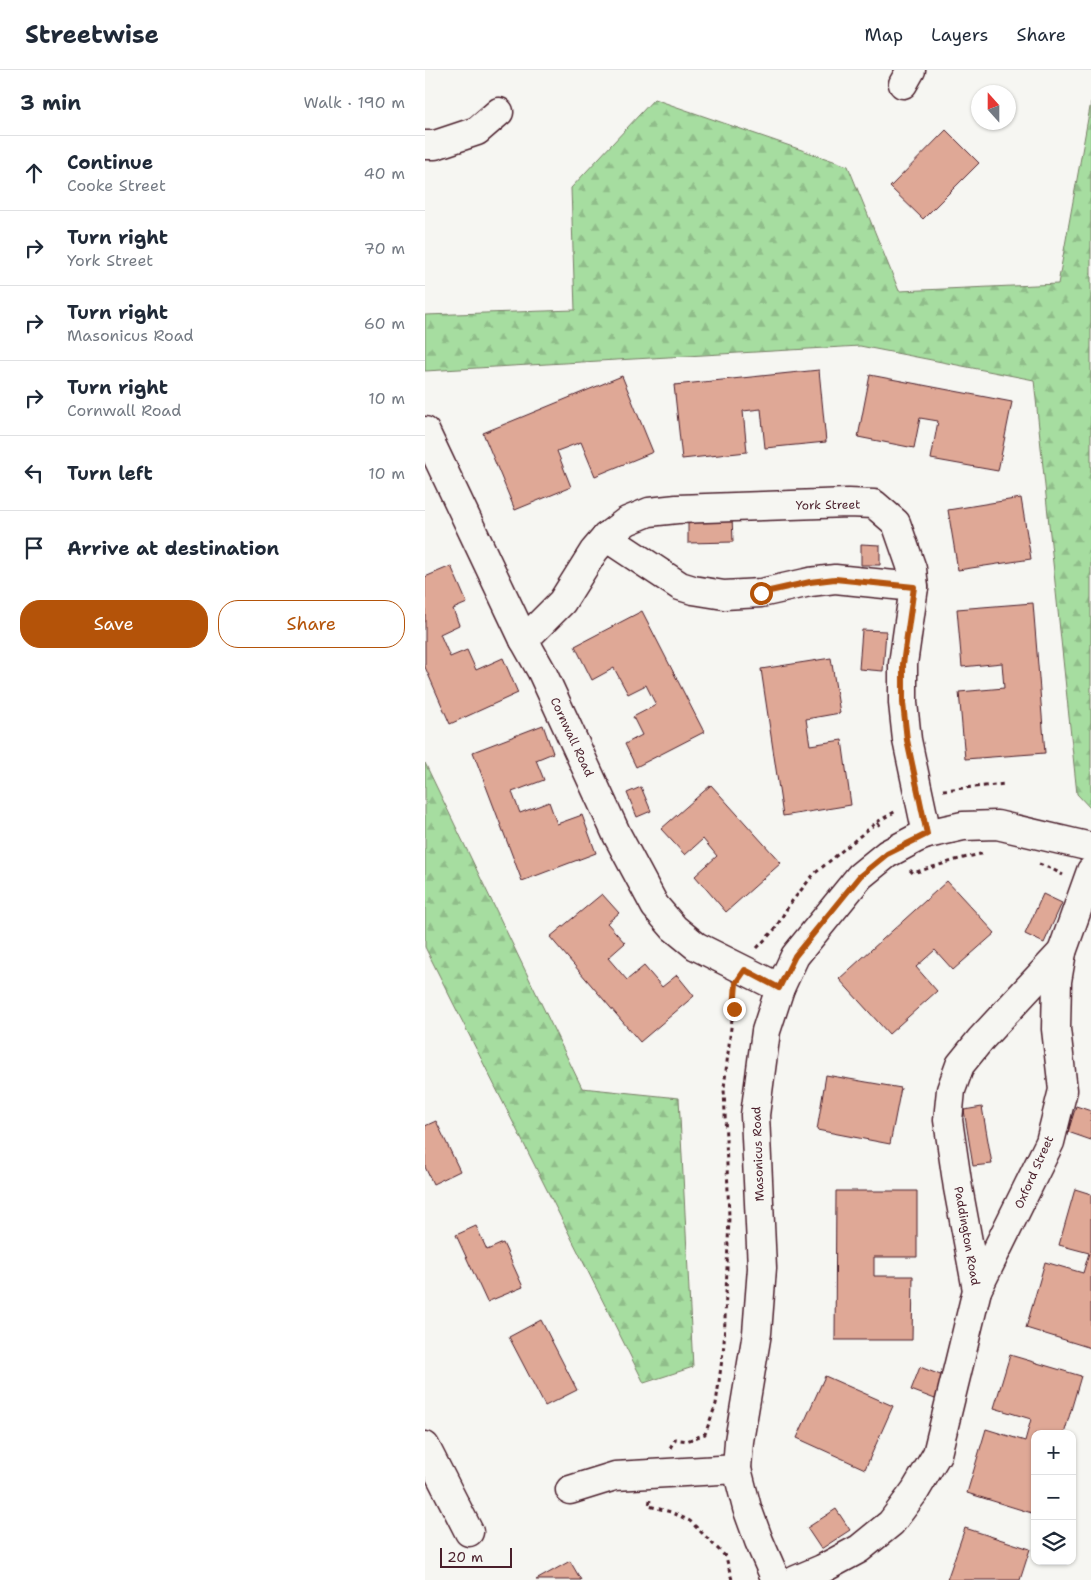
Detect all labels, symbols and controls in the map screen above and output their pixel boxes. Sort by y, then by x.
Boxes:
text: Streetwise [25,19,159,51]
text: Map [865,23,903,47]
text: Layers [931,23,988,47]
text: Share [1016,23,1066,47]
north arrow [971,85,1016,130]
text: 3 min [20,89,81,117]
text: Walk · 190 m [303,92,405,113]
text: Continue [67,150,153,175]
icon: ahead [20,159,48,187]
text: 40 m [363,163,405,184]
text: Cooke Street [67,175,166,196]
text: Turn right [67,225,168,250]
icon: right [20,234,48,262]
text: 70 m [364,238,405,259]
text: York Street [67,250,153,271]
text: Turn right [67,300,168,325]
icon: right [20,309,48,337]
text: 60 m [364,313,405,334]
text: Masonicus Road [67,325,194,346]
text: Turn right [67,375,168,400]
icon: right [20,384,48,412]
text: 10 m [368,388,405,409]
text: Cornwall Road [67,400,181,421]
icon: left [20,459,48,487]
text: Turn left [67,461,153,486]
text: 10 m [368,463,405,484]
street label: York Street [796,496,860,514]
icon: arrive [20,534,48,562]
text: Arrive at destination [67,536,279,561]
route start [750,582,773,605]
button: Save [20,600,208,648]
button: Share [218,600,405,648]
street label: Cornwall Road [547,695,598,780]
route end [723,998,746,1021]
street label: Masonicus Road [748,1106,768,1202]
street label: Oxford Street [1011,1133,1057,1211]
street label: Paddington Road [950,1185,984,1287]
map controls [1031,1430,1076,1565]
button: + [1031,1430,1076,1475]
button: − [1031,1475,1076,1520]
button: layers [1031,1520,1076,1565]
scale bar [440,1545,513,1568]
text: 20 m [447,1548,483,1566]

